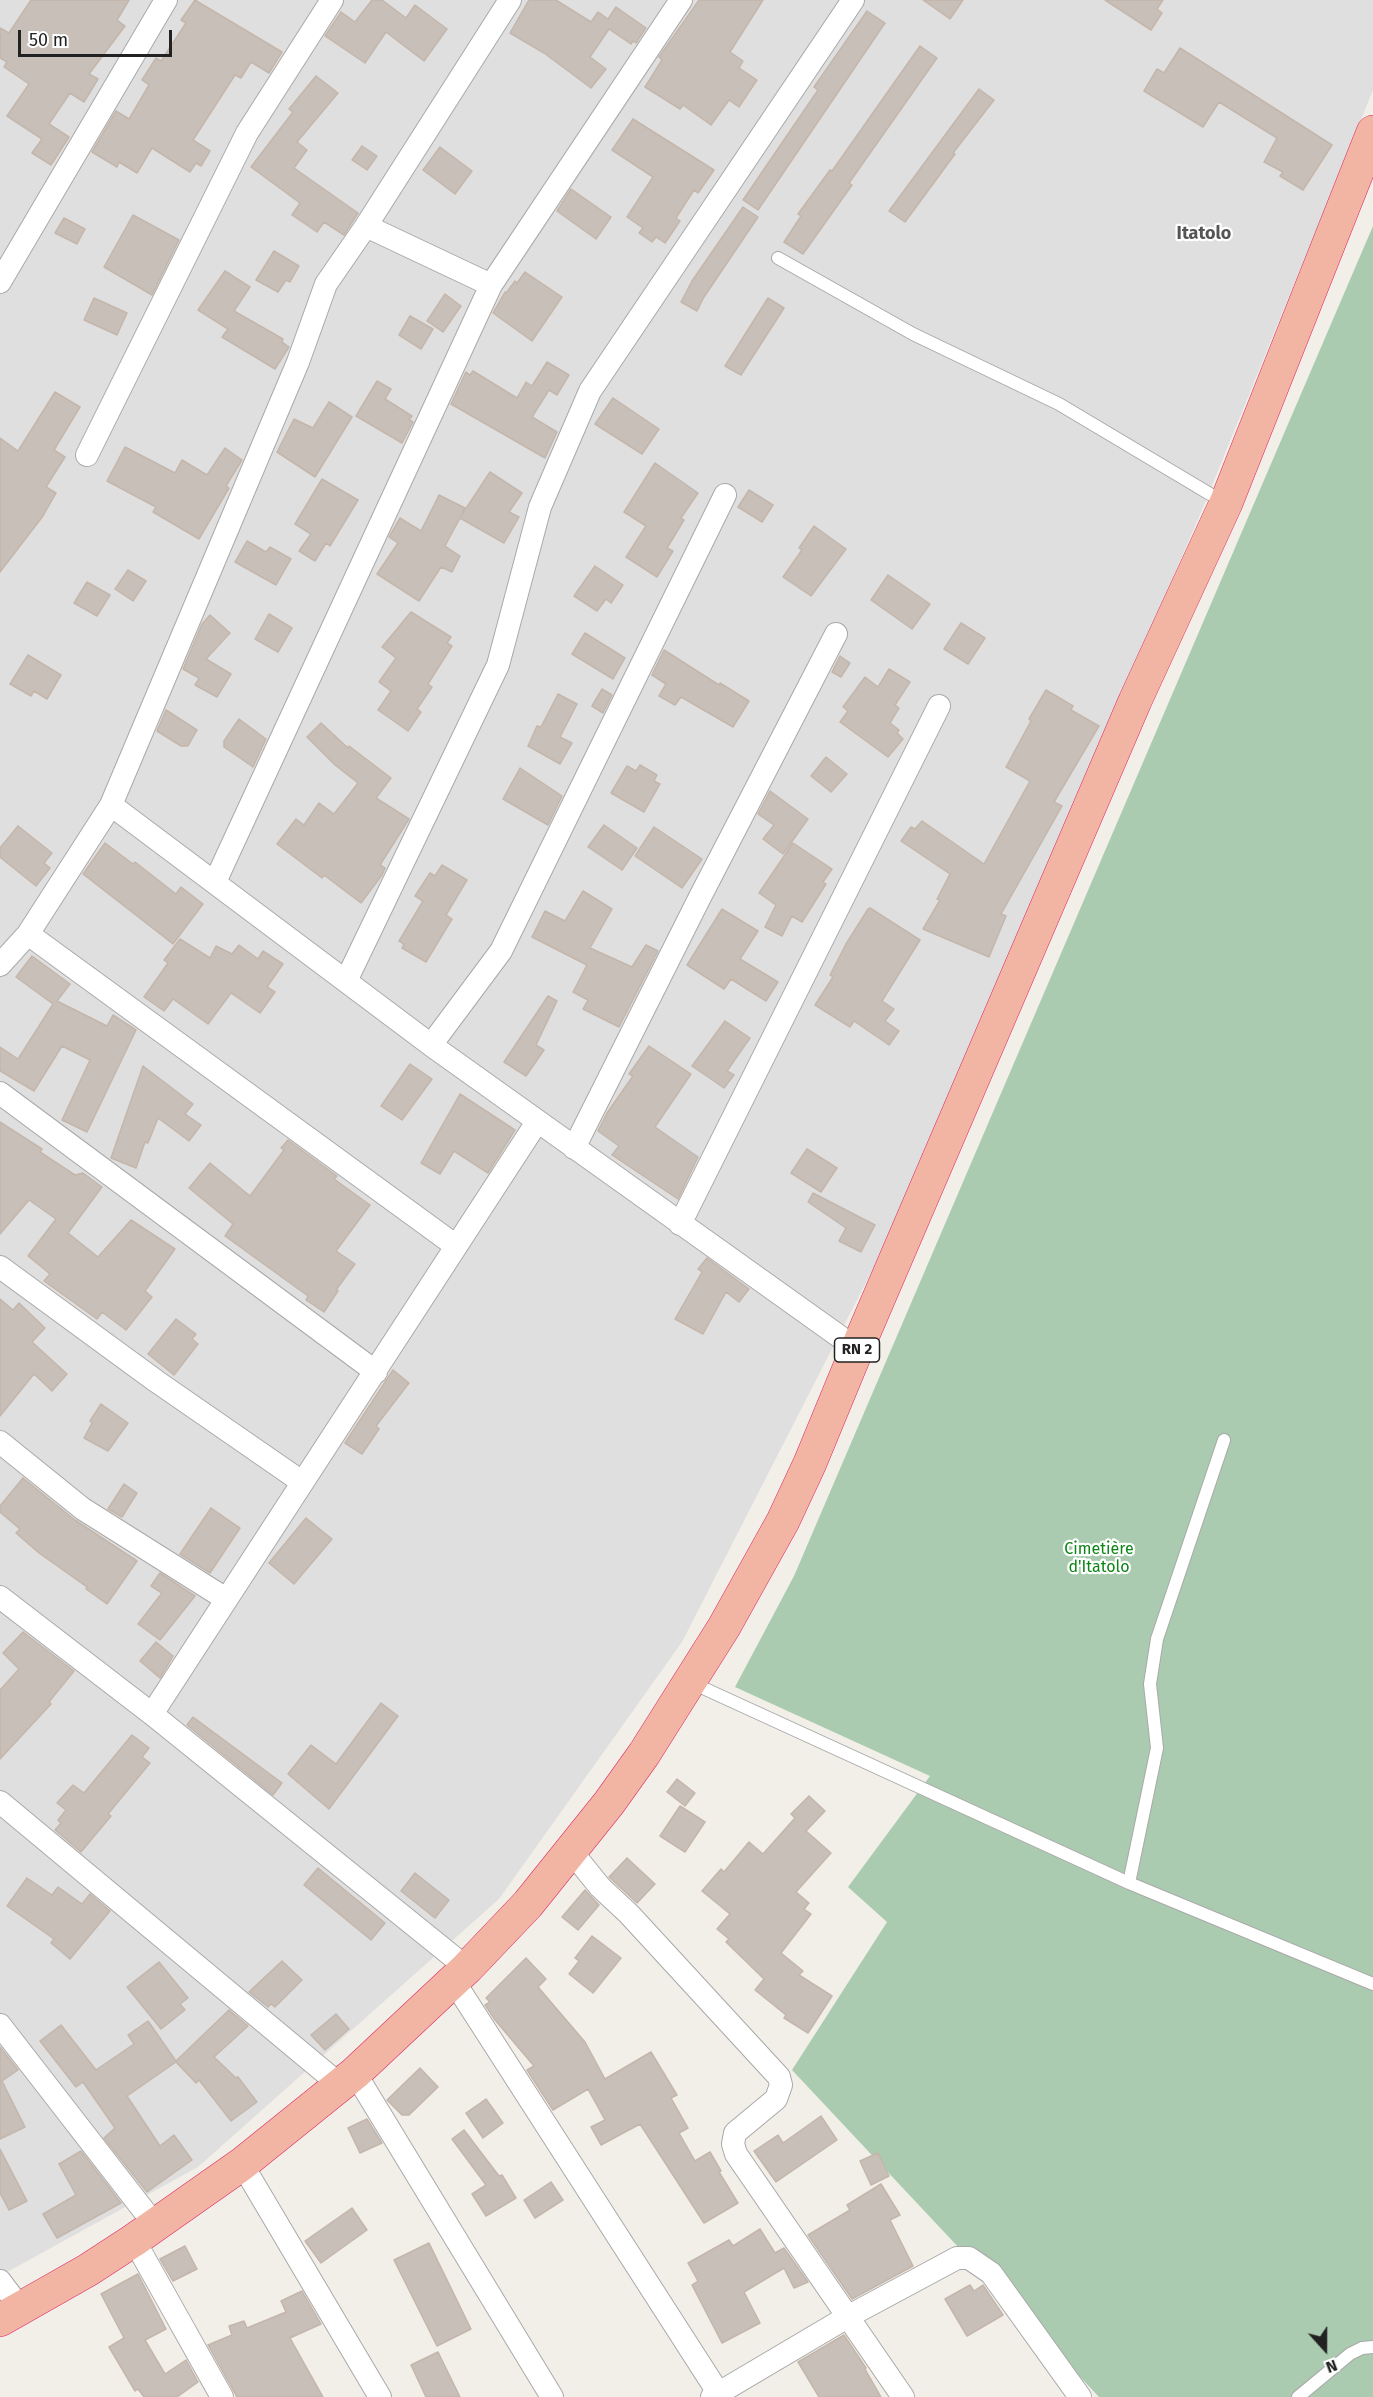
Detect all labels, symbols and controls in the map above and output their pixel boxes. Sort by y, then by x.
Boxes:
scale bar [21,18,176,56]
text: 50 m [29,29,68,51]
district label: Itatolo [1177,223,1231,245]
road number: RN 2 [834,1338,880,1362]
park label: Cimetière d'Itatolo [1064,1540,1134,1578]
north arrow [1295,2319,1355,2379]
text: N [1323,2355,1340,2377]

